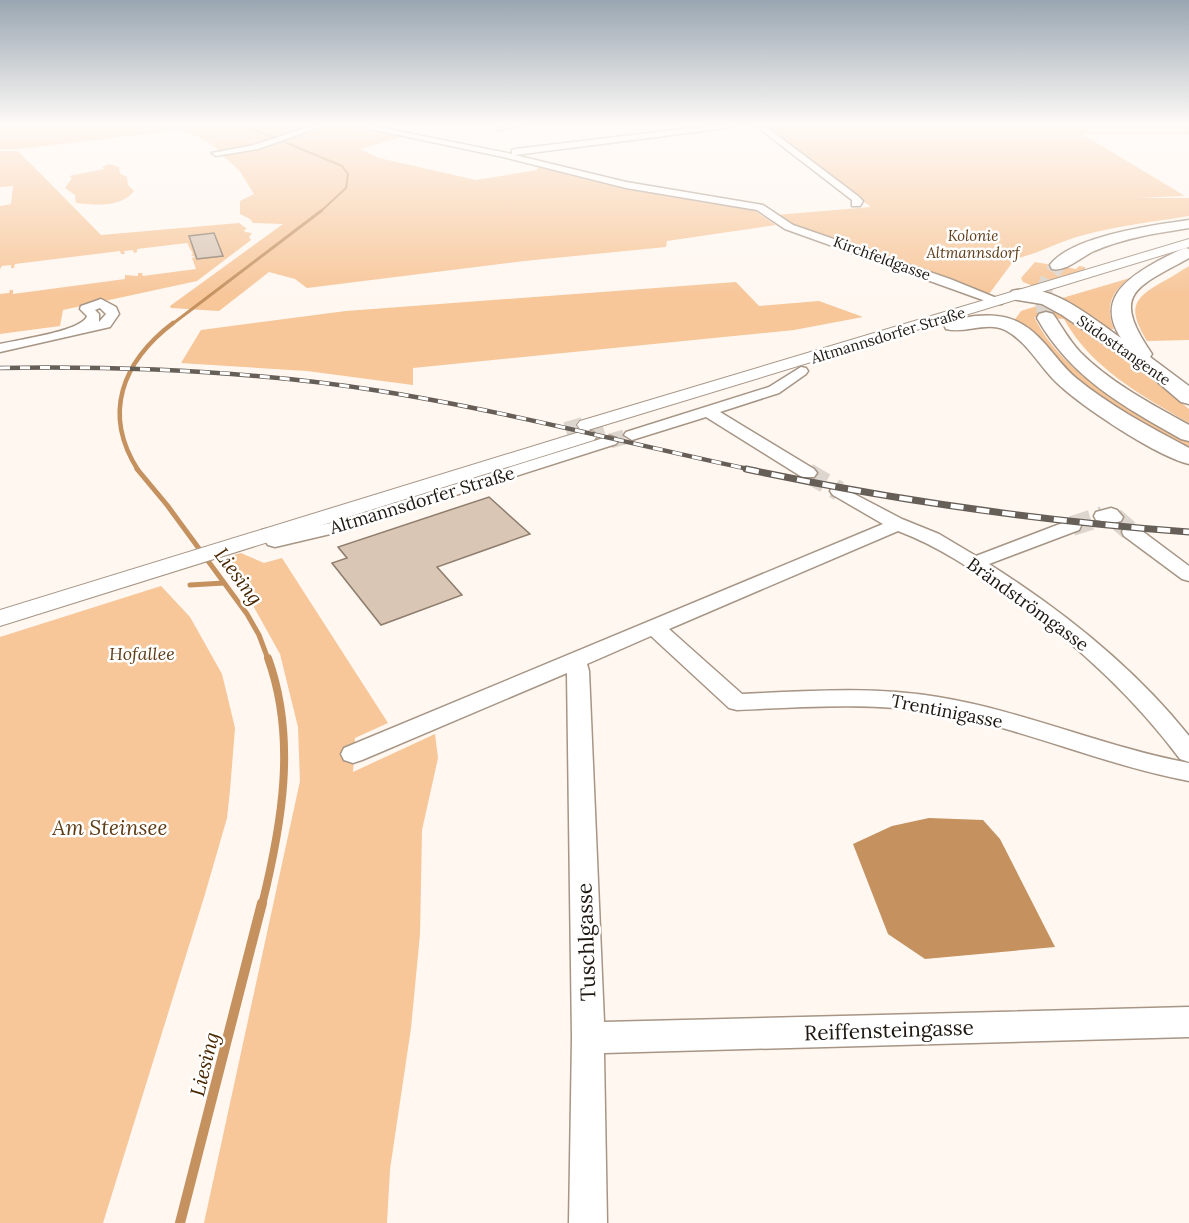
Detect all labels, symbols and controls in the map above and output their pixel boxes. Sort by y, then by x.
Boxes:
park label: Kolonie Altmannsdorf [925,226,1021,262]
street label: Kirchfeldgasse [831,232,933,284]
street label: Altmannsdorfer Straße [808,303,967,368]
street label: Südosttangente [1074,311,1174,389]
street label: Altmannsdorfer Straße [326,461,517,539]
water label: Liesing [209,542,269,610]
street label: Brändströmgasse [963,552,1094,656]
park label: Hofallee [109,642,175,665]
street label: Trentinigasse [889,689,1005,733]
park label: Am Steinsee [51,814,168,841]
street label: Tuschlgasse [570,883,602,1001]
street label: Reiffensteingasse [804,1014,974,1046]
water label: Liesing [184,1029,224,1099]

